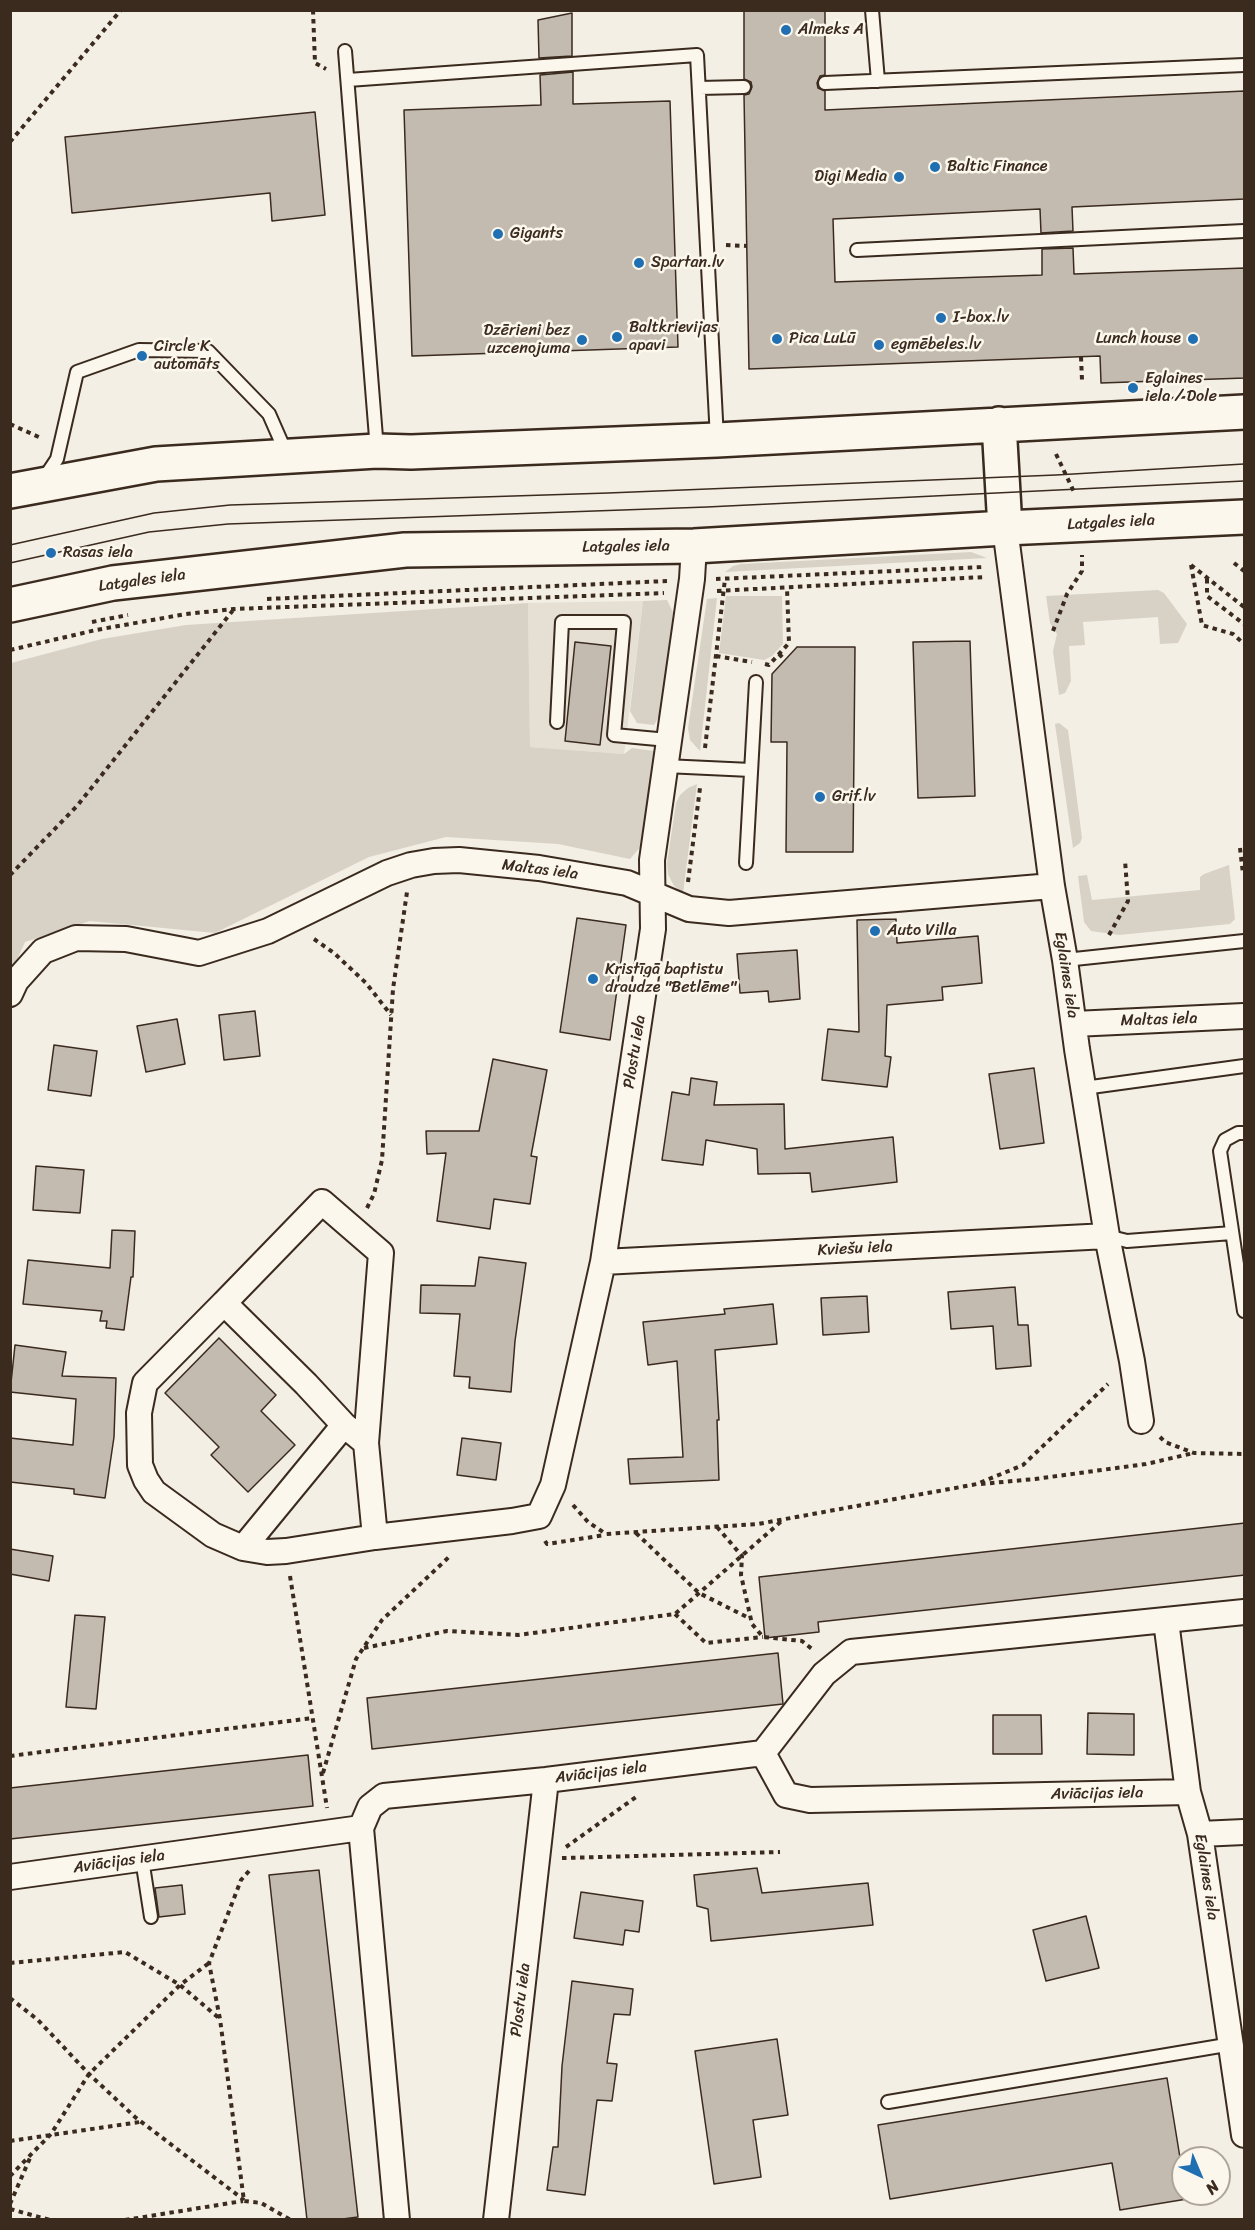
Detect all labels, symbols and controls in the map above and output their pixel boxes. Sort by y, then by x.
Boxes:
place label: Almeks A [798,20,864,40]
marker: Almeks A [779,23,793,37]
place label: Baltic Finance [947,157,1047,177]
marker: Baltic Finance [928,160,942,174]
place label: Digi Media [814,167,887,187]
marker: Digi Media [892,170,906,184]
place label: Gigants [510,224,563,244]
marker: Gigants [491,227,505,241]
place label: Spartan.lv [651,253,724,273]
marker: Spartan.lv [632,256,646,270]
place label: I-box.lv [953,308,1009,328]
marker: I-box.lv [934,311,948,325]
place label: Baltkrievijas apavi [629,318,718,356]
place label: Dzērieni bez uzcenojuma [484,321,570,359]
place label: Pica LuLū [789,329,855,349]
place label: Lunch house [1096,329,1181,349]
marker: Baltkrievijas apavi [610,330,624,344]
marker: Pica LuLū [770,332,784,346]
marker: Lunch house [1186,332,1200,346]
marker: Dzērieni bez uzcenojuma [575,333,589,347]
place label: egmēbeles.lv [891,335,981,355]
place label: Circle K automāts [154,337,220,375]
marker: egmēbeles.lv [872,338,886,352]
marker: Circle K automāts [135,349,149,363]
place label: Eglaines iela / Dole [1145,369,1217,407]
marker: Eglaines iela / Dole [1126,381,1140,395]
street label: Latgales iela [1067,511,1155,535]
street label: Latgales iela [582,537,670,557]
place label: Rasas iela [63,543,133,563]
marker: Rasas iela [44,546,58,560]
street label: Latgales iela [97,565,187,597]
place label: Grif.lv [832,787,875,807]
marker: Grif.lv [813,790,827,804]
street label: Maltas iela [501,856,579,884]
place label: Auto Villa [887,921,956,941]
marker: Auto Villa [868,924,882,938]
street label: Eglaines iela [1050,930,1082,1020]
place label: Kristīgā baptistu draudze "Betlēme" [605,960,736,998]
marker: Kristīgā baptistu draudze "Betlēme" [586,972,600,986]
street label: Maltas iela [1120,1009,1198,1031]
street label: Plostu iela [620,1014,650,1090]
street label: Kviešu iela [817,1237,893,1261]
street label: Aviācijas iela [554,1758,648,1788]
street label: Aviācijas iela [1051,1784,1143,1804]
street label: Eglaines iela [1190,1832,1222,1922]
street label: Aviācijas iela [72,1846,166,1878]
street label: Plostu iela [507,1962,535,2038]
north arrow [1171,2146,1231,2206]
text: N [1198,2174,1227,2202]

